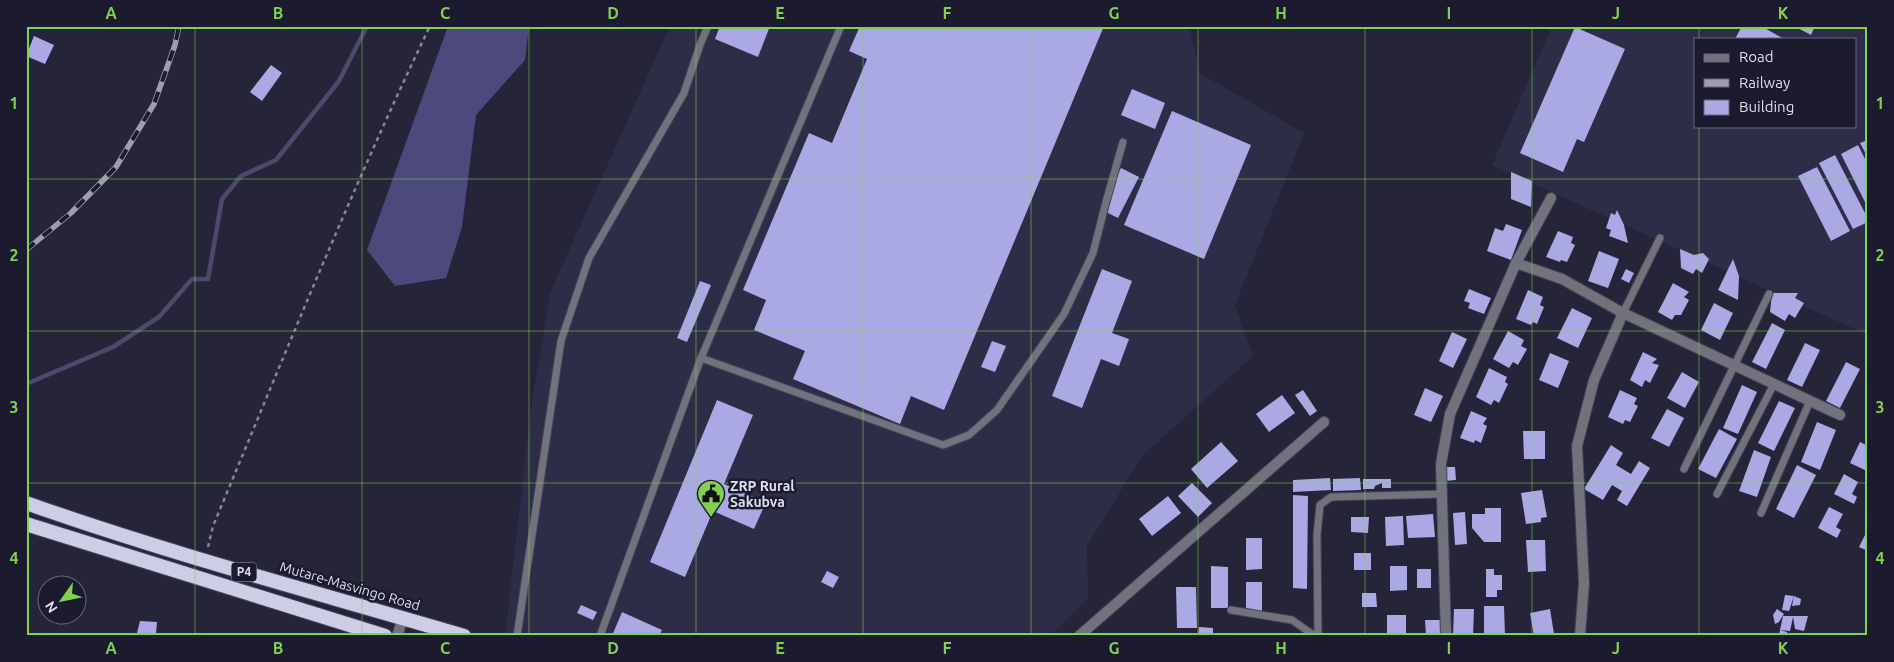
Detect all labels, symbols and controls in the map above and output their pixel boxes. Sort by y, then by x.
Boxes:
text: A [105,4,117,22]
text: B [273,4,283,22]
text: C [440,4,450,22]
text: D [607,4,619,22]
text: E [775,4,785,22]
text: F [943,4,952,22]
text: G [1108,4,1120,22]
text: H [1275,4,1287,22]
text: I [1447,4,1451,22]
text: J [1612,4,1620,22]
text: K [1778,4,1789,22]
legend [1694,38,1856,128]
text: Road [1739,48,1774,65]
text: Railway [1739,74,1790,91]
text: 1 [9,94,19,112]
text: 1 [1875,94,1885,112]
text: Building [1739,98,1794,115]
text: 2 [9,246,19,264]
text: 2 [1875,246,1885,264]
text: 3 [9,398,19,416]
text: 3 [1875,398,1885,416]
place label: ZRP Rural Sakubva [730,478,795,510]
public building icon: ZRP Rural Sakubva [696,479,726,518]
text: 4 [9,549,19,567]
text: 4 [1875,549,1885,567]
street label: Mutare-Masvingo Road [278,558,422,614]
road number: P4 [232,562,256,582]
north arrow [38,574,88,624]
text: N [42,598,61,616]
text: A [105,639,117,657]
text: B [273,639,283,657]
text: C [440,639,450,657]
text: D [607,639,619,657]
text: E [775,639,785,657]
text: F [943,639,952,657]
text: G [1108,639,1120,657]
text: H [1275,639,1287,657]
text: I [1447,639,1451,657]
text: J [1612,639,1620,657]
text: K [1778,639,1789,657]

